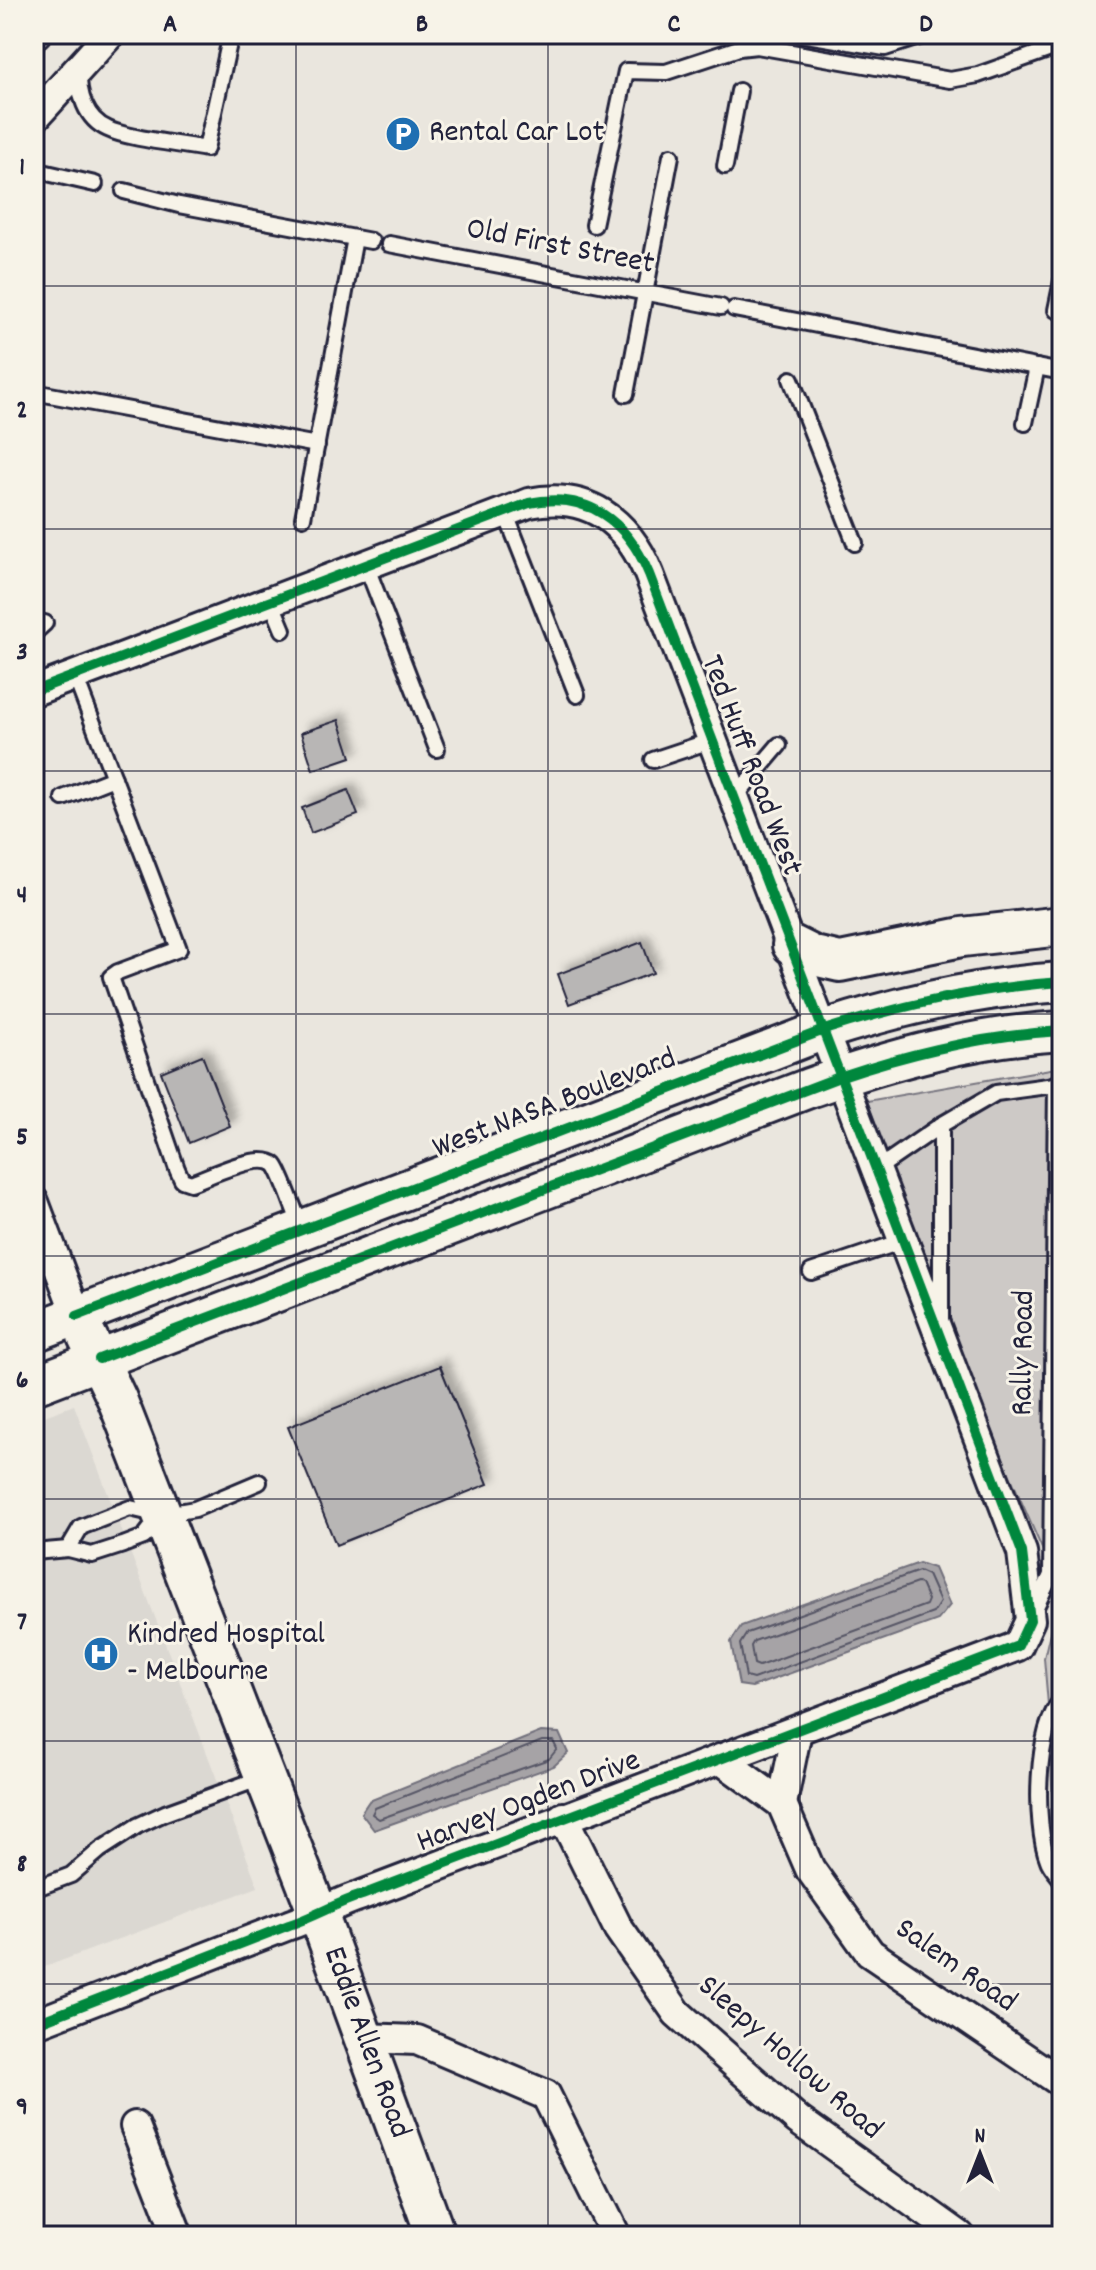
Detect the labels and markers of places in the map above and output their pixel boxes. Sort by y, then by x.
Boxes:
place label: Rental Car Lot [429,111,605,157]
parking icon: Rental Car Lot [384,115,422,153]
place label: Kindred Hospital - Melbourne [127,1613,325,1696]
hospital icon: Kindred Hospital - Melbourne [82,1635,120,1673]

